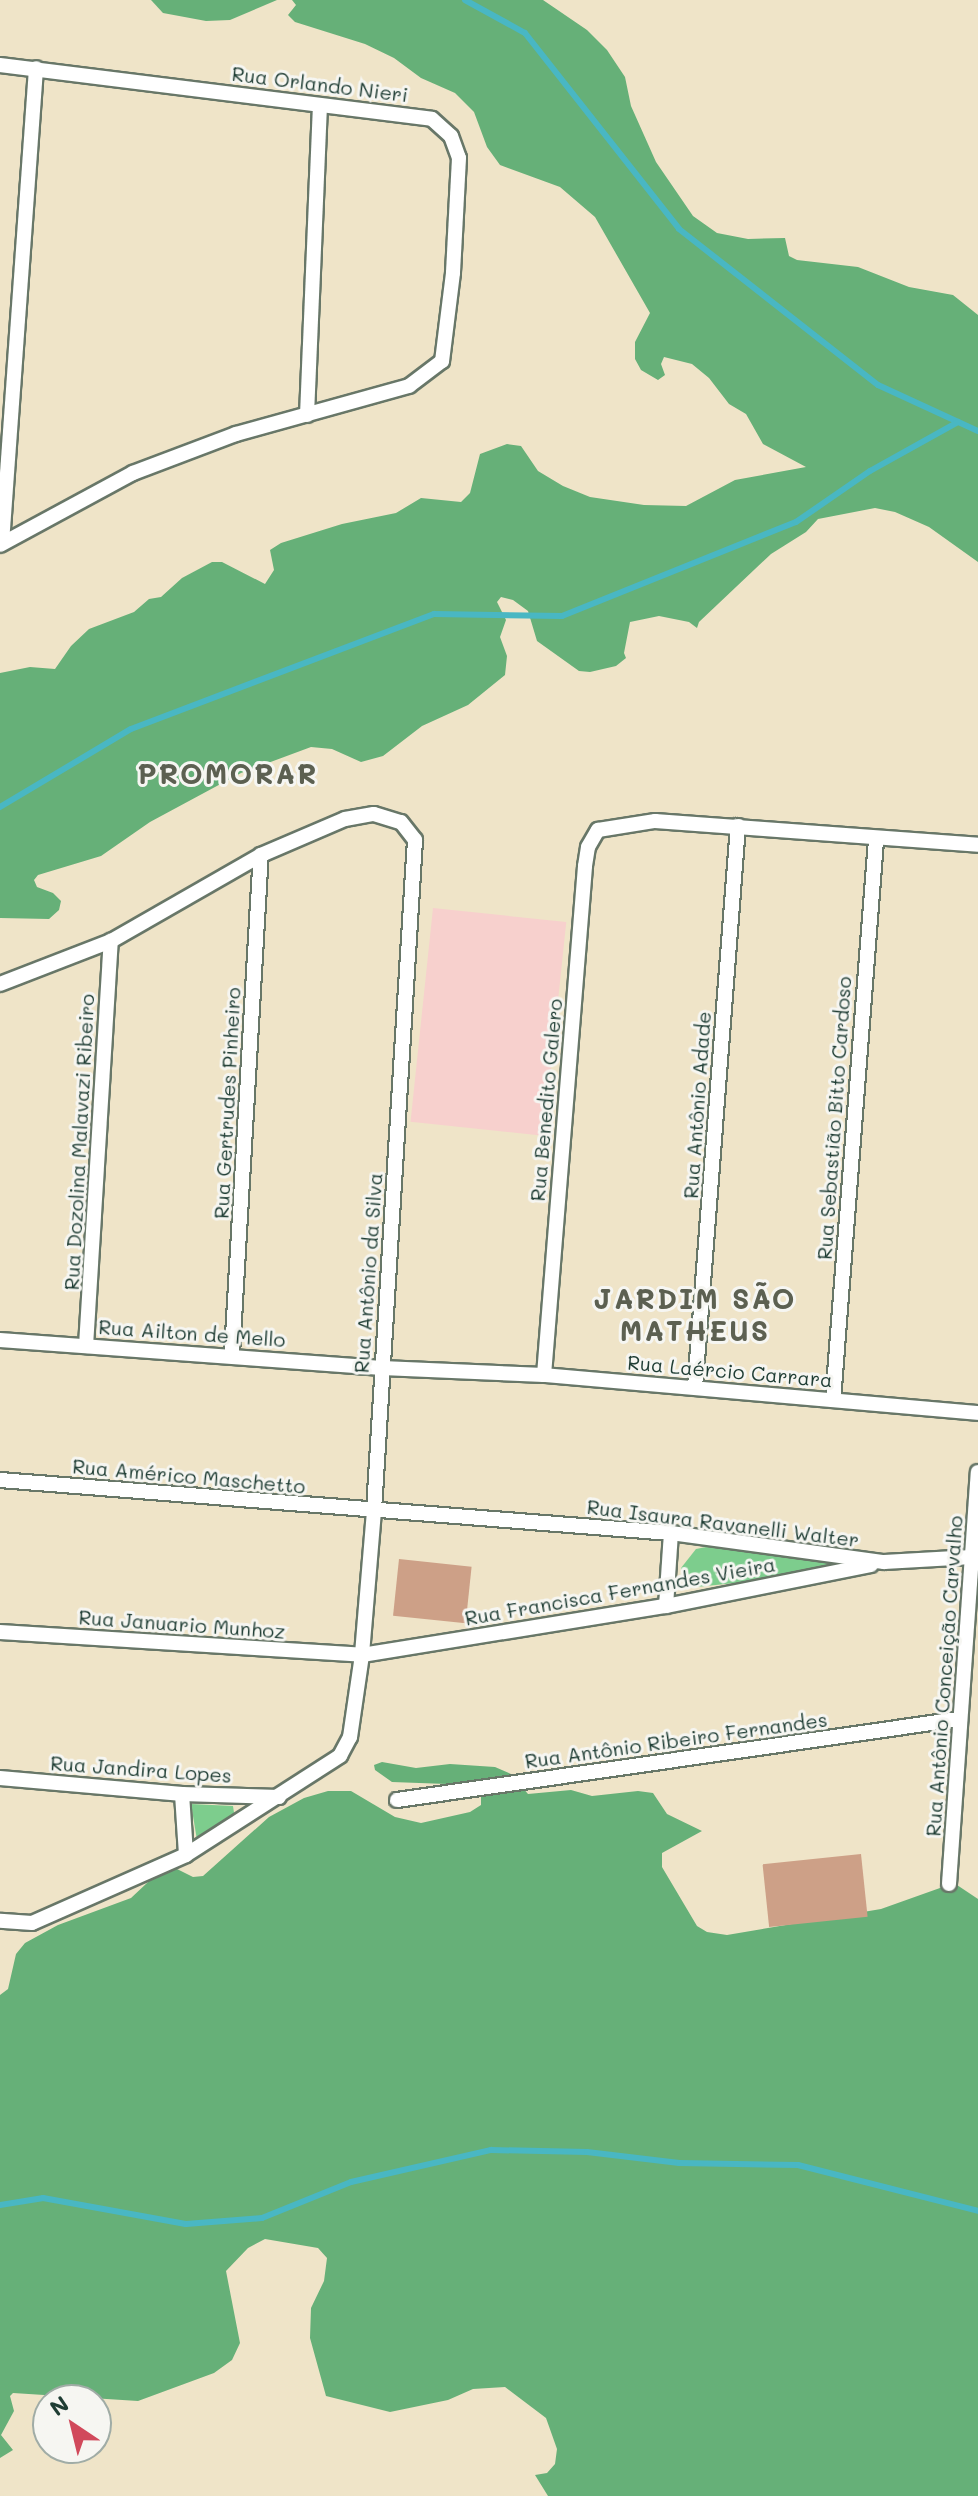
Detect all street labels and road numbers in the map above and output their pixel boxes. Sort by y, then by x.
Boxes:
street label: Rua Orlando Nieri [230,61,410,107]
street label: Rua Sebastião Bitto Cardoso [812,975,856,1261]
street label: Rua Gertrudes Pinheiro [209,987,245,1219]
street label: Rua Dozolina Malavazi Ribeiro [59,993,99,1291]
street label: Rua Benedito Galero [525,998,567,1202]
street label: Rua Antônio Adade [678,1011,716,1199]
street label: Rua Antônio da Silva [349,1172,387,1374]
street label: Rua Ailton de Mello [98,1314,286,1352]
street label: Rua Laércio Carrara [626,1350,834,1392]
street label: Rua Américo Maschetto [71,1454,307,1498]
street label: Rua Isaura Ravanelli Walter [586,1494,860,1552]
street label: Rua Antônio Conceição Carvalho [921,1515,967,1837]
street label: Rua Francisca Fernandes Vieira [463,1552,777,1630]
street label: Rua Januario Munhoz [78,1605,286,1643]
street label: Rua Antônio Ribeiro Fernandes [523,1707,829,1773]
street label: Rua Jandira Lopes [50,1751,232,1787]

